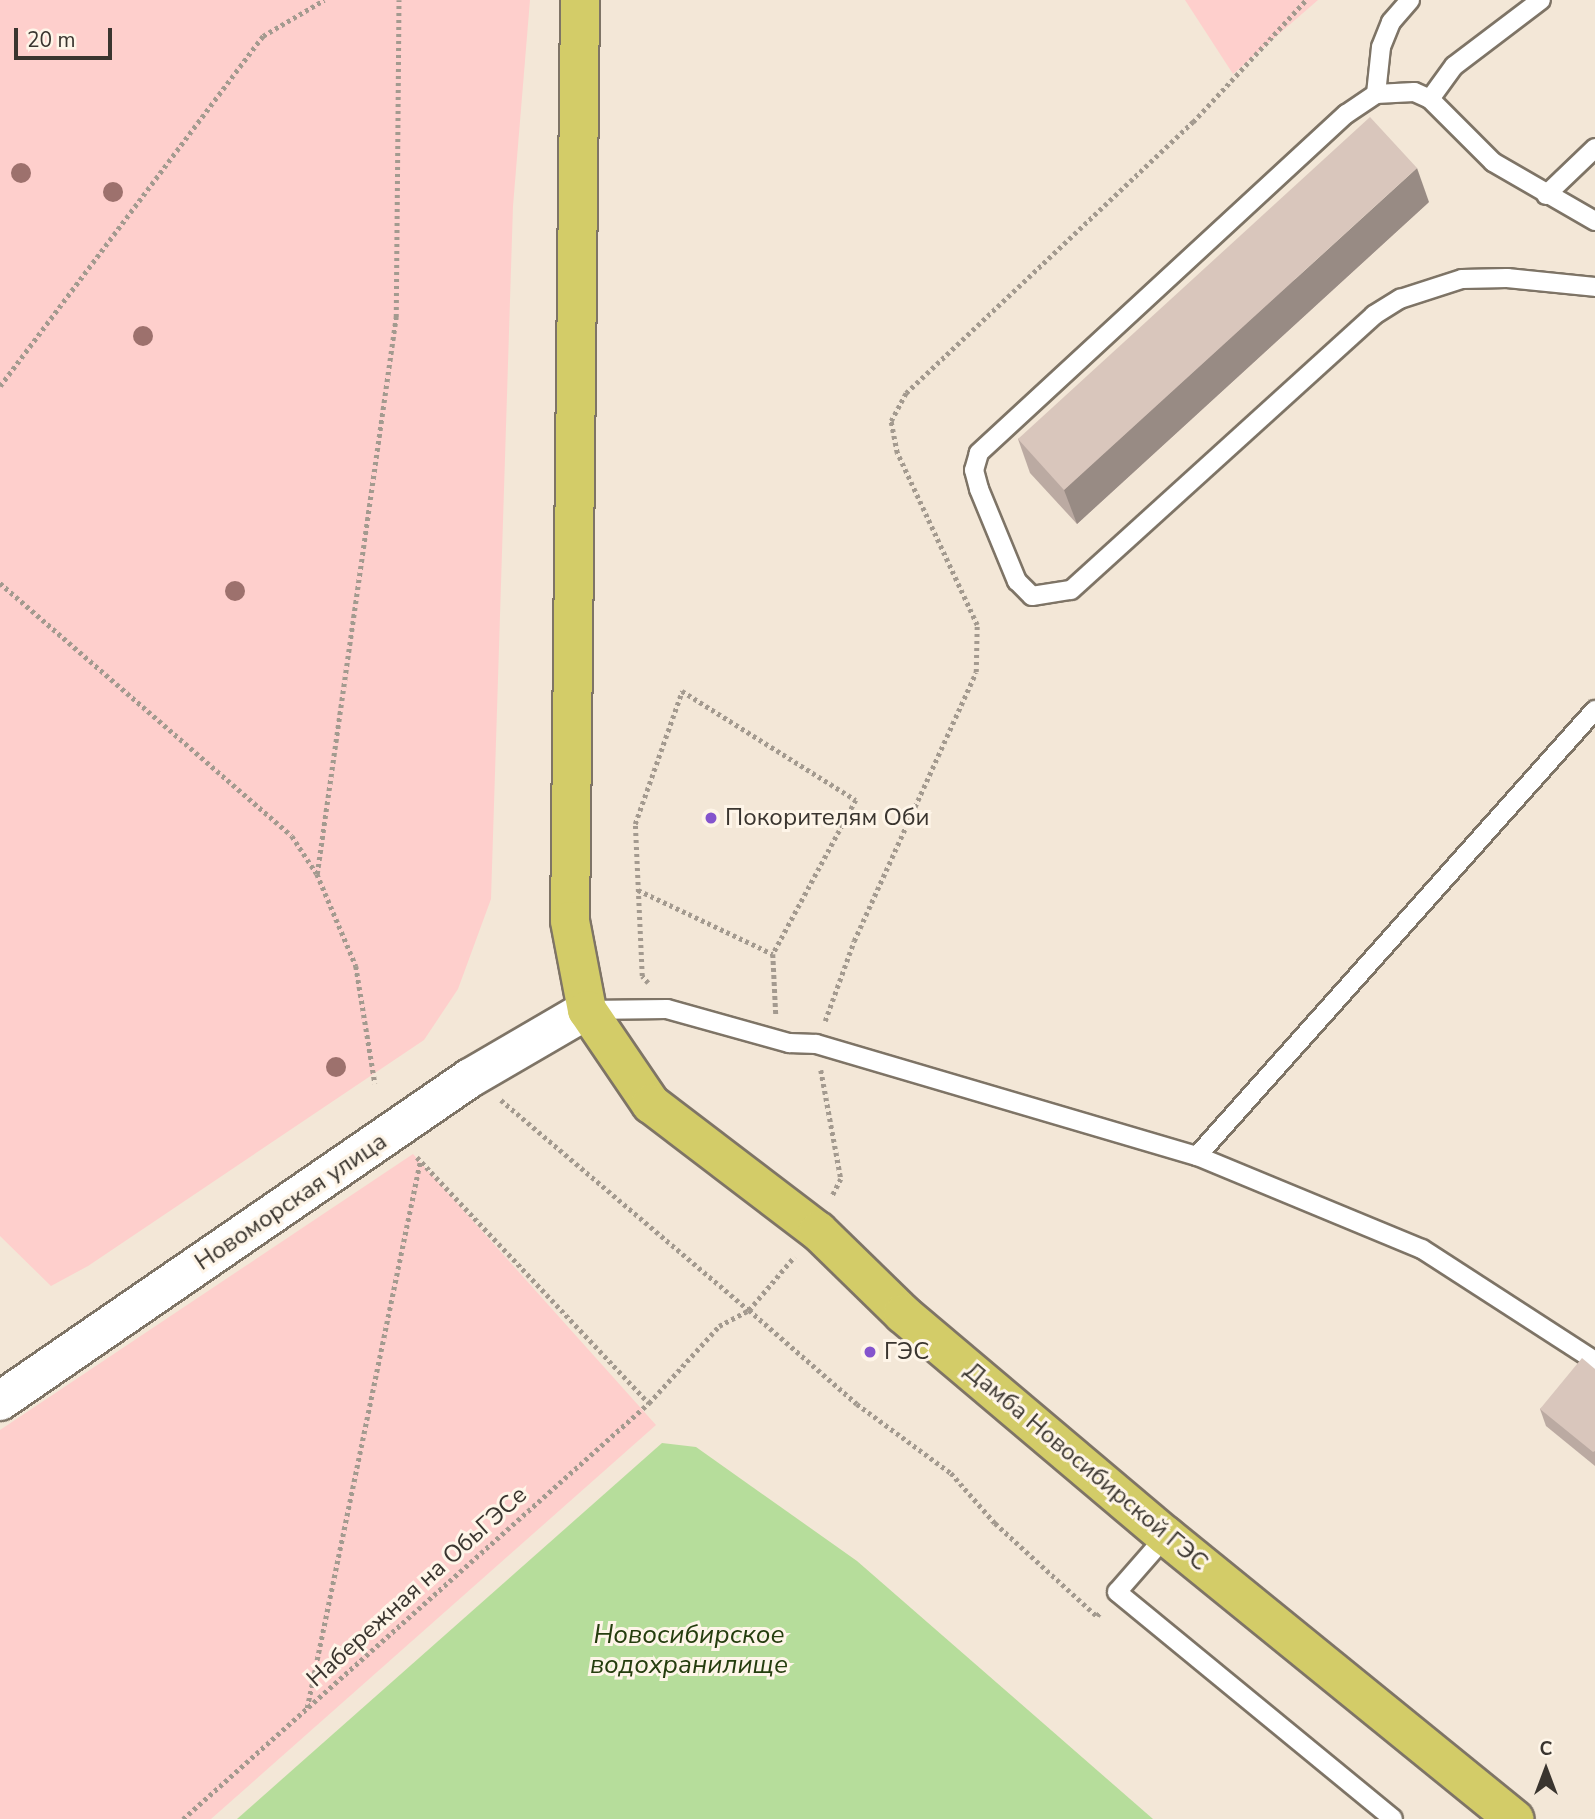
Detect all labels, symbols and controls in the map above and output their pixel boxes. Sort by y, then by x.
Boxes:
scale bar [18,14,116,58]
text: 20 m [27,26,76,54]
place label: Покорителям Оби [725,804,930,832]
marker: Покорителям Оби [703,810,719,826]
street label: Новоморская улица [190,1127,392,1277]
place label: ГЭС [884,1338,929,1366]
marker: ГЭС [862,1344,878,1360]
street label: Дамба Новосибирской ГЭС [958,1357,1214,1577]
street label: Набережная на ОбьГЭСе [301,1481,533,1693]
water label: Новосибирское водохранилище [590,1619,788,1680]
north arrow [1511,1735,1581,1805]
text: С [1540,1736,1552,1762]

